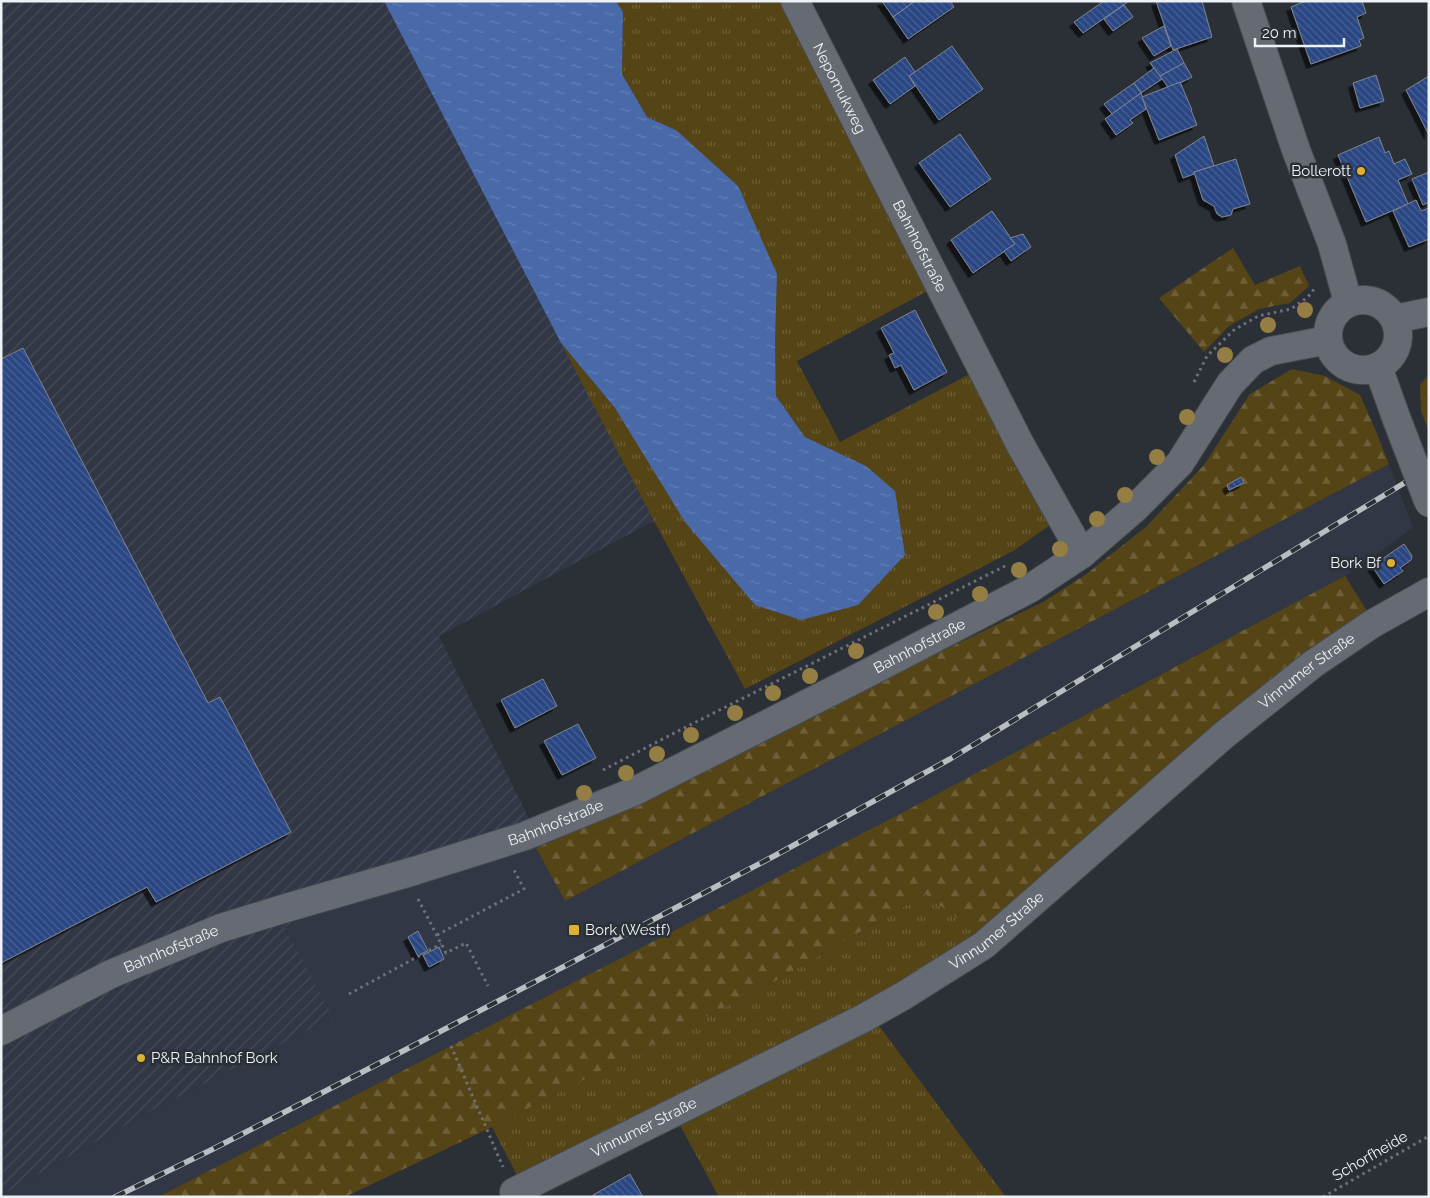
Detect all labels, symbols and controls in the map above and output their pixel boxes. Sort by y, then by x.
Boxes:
scale bar [1255,15,1344,47]
text: 20 m [1262,24,1297,42]
street label: Nepomukweg [809,40,870,137]
place label: Bollerott [1291,162,1351,180]
marker: Bollerott [1355,165,1367,177]
street label: Bahnhofstraße [889,197,950,295]
place label: Bork Bf [1330,554,1382,572]
marker: Bork Bf [1385,557,1397,569]
street label: Bahnhofstraße [871,615,969,677]
street label: Vinnumer Straße [1255,629,1359,713]
street label: Bahnhofstraße [506,796,606,850]
street label: Vinnumer Straße [946,888,1048,974]
street label: Bahnhofstraße [121,921,221,977]
place label: Bork (Westf) [585,921,670,939]
marker: Bork (Westf) [567,923,581,937]
place label: P&R Bahnhof Bork [151,1049,278,1067]
marker: P&R Bahnhof Bork [135,1052,147,1064]
street label: Vinnumer Straße [588,1094,700,1161]
street label: Schorfheide [1329,1127,1411,1185]

